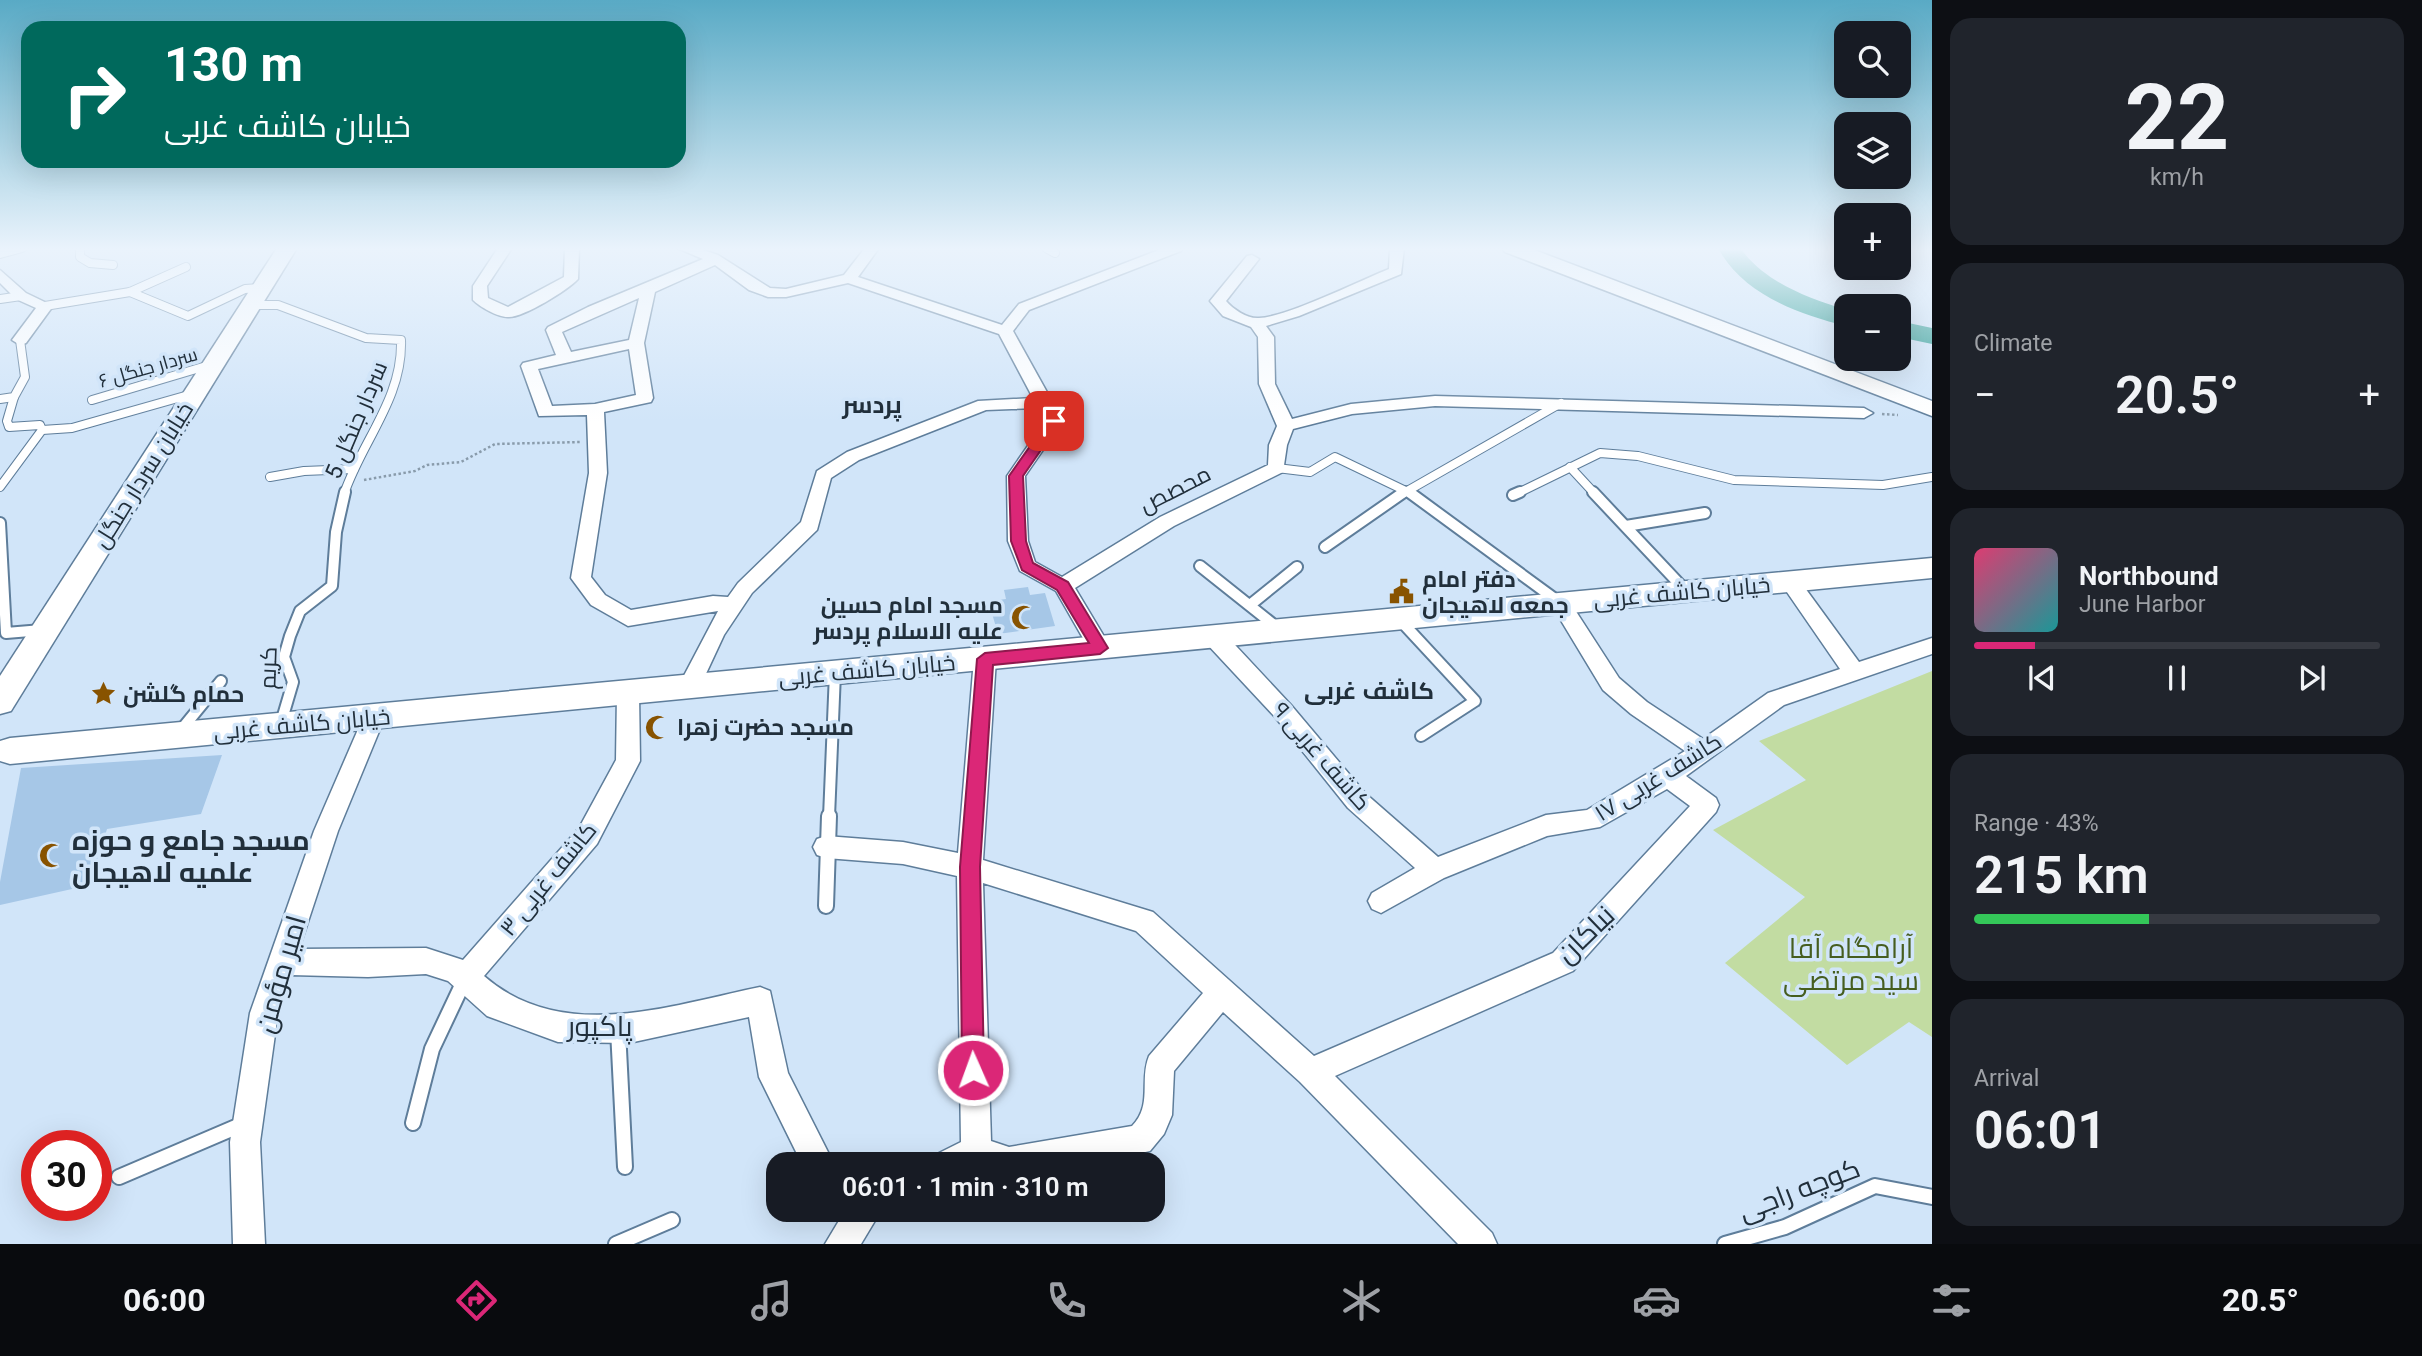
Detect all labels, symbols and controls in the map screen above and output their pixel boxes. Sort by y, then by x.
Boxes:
map controls [1834,21,1911,371]
button: search [1834,21,1911,98]
text: 130 m [164,36,303,93]
icon: right [49,49,140,140]
text: 22 [2125,65,2229,171]
text: خیابان کاشف غربی [164,107,411,145]
button: layers [1834,112,1911,189]
text: km/h [2150,164,2204,191]
button: + [1834,203,1911,280]
button: − [1834,294,1911,371]
text: Climate [1974,330,2053,357]
street label: سردار جنگل ۶ [96,342,200,393]
street label: سردار جنگل 5 [320,357,393,483]
text: 20.5° [2115,365,2239,426]
text: − [1974,373,1996,417]
text: + [2358,373,2380,417]
district label: پردسر [841,391,902,422]
pin [1024,391,1084,451]
street label: خیابان سردار جنگل [88,397,199,553]
icon: arrive [1035,402,1073,440]
street label: محصص [1135,460,1215,519]
text: Northbound [2079,561,2219,591]
place label: دفتر امام جمعه لاهیجان [1422,566,1569,619]
street label: خیابان کاشف غربی [1593,571,1772,614]
public building icon: دفتر امام جمعه لاهیجان [1388,578,1416,606]
text: June Harbor [2079,591,2206,618]
place label: مسجد امام حسین علیه الاسلام پردسر [812,592,1003,647]
mosque icon: مسجد امام حسین علیه الاسلام پردسر [1009,604,1037,632]
street label: کریم [254,646,285,690]
street label: خیابان کاشف غربی [778,649,957,692]
icon: previous [2023,659,2061,697]
icon: pause [2158,659,2196,697]
icon: next [2293,659,2331,697]
district label: کاشف غربی [1304,677,1434,705]
place icon: حمام گلشن [89,680,117,708]
place label: حمام گلشن [123,681,244,710]
street label: کاشف غربی ۹ [1267,697,1376,816]
street label: خیابان کاشف غربی [213,703,392,746]
mosque icon: مسجد حضرت زهرا [643,713,671,741]
place label: مسجد حضرت زهرا [677,714,854,741]
street label: کاشف غربی ۱۷ [1590,728,1727,827]
text: Range · 43% [1974,810,2099,837]
street label: کاشف غربی ۳ [494,817,602,942]
place label: مسجد جامع و حوزه علمیه لاهیجان [72,824,310,889]
mosque icon: مسجد جامع و حوزه علمیه لاهیجان [38,842,66,870]
text: 215 km [1974,845,2149,906]
street label: نیاکان [1549,899,1621,970]
street label: امیر مؤمن [248,912,313,1037]
park label: آرامگاه آقا سید مرتضی [1783,932,1919,997]
street label: پاکپور [565,1010,633,1045]
position arrow [936,1033,1010,1107]
text: Arrival [1974,1065,2039,1092]
text: 06:01 [1974,1100,2107,1161]
speed limit sign: 30 [21,1130,112,1221]
street label: کوچه راجی [1734,1151,1865,1230]
text: 06:01 · 1 min · 310 m [842,1172,1089,1202]
icon: directions [452,1276,501,1325]
icon: music [747,1276,796,1325]
icon: phone [1042,1276,1091,1325]
icon: climate [1337,1276,1386,1325]
icon: car [1632,1276,1681,1325]
icon: filters [1927,1276,1976,1325]
text: 06:00 [123,1281,205,1319]
text: 20.5° [2222,1281,2299,1319]

